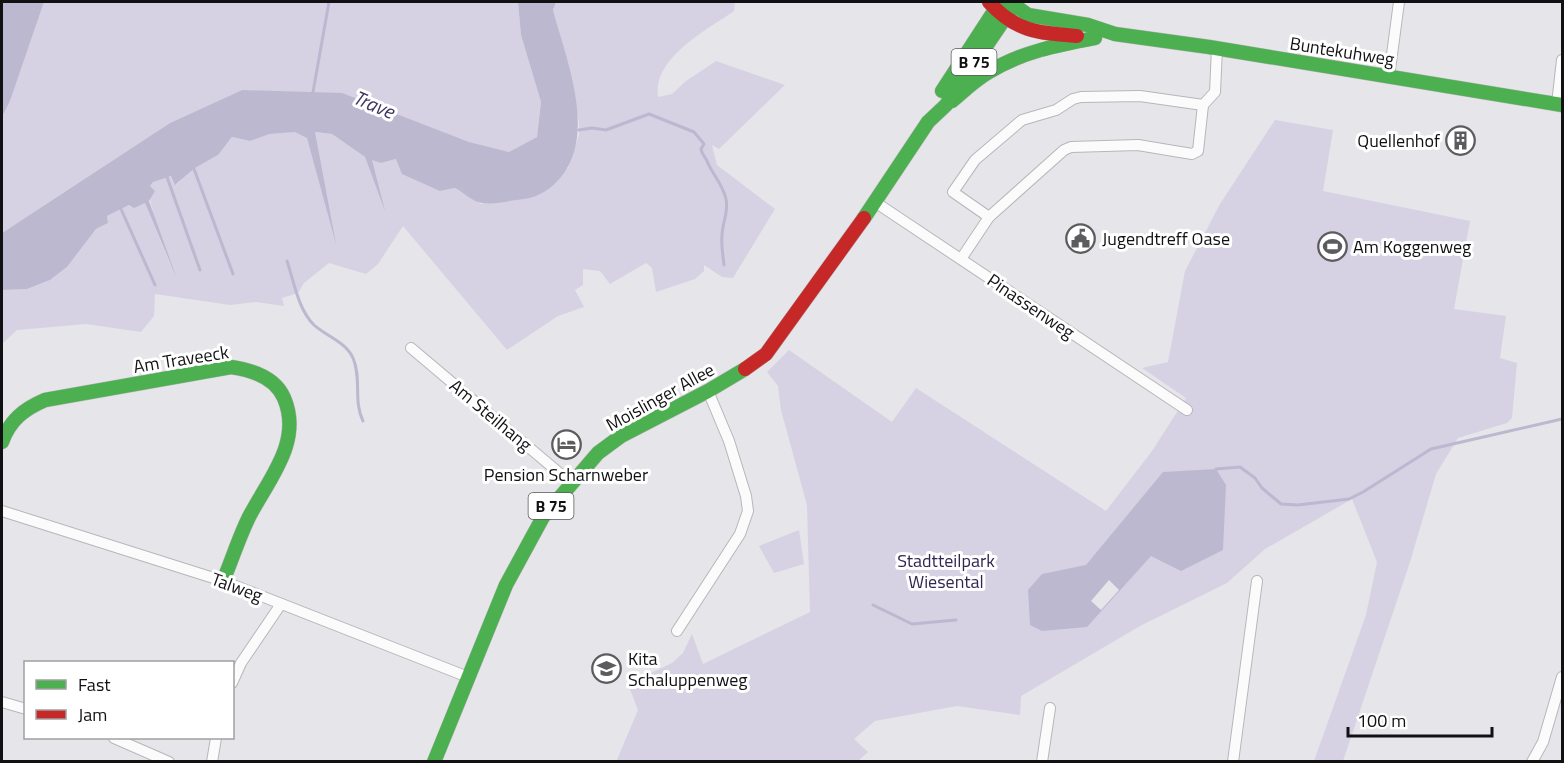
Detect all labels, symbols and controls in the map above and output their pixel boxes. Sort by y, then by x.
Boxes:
street label: Buntekuhweg [1288,29,1396,73]
road number: B 75 [952,49,996,75]
water label: Trave [349,82,401,127]
building icon: Quellenhof [1445,124,1477,156]
place label: Quellenhof [1357,127,1440,154]
public building icon: Jugendtreff Oase [1065,222,1097,254]
place label: Jugendtreff Oase [1102,225,1230,252]
sports icon: Am Koggenweg [1316,230,1348,262]
place label: Am Koggenweg [1353,233,1471,260]
street label: Pinassenweg [982,267,1080,345]
street label: Am Traveeck [131,338,231,380]
street label: Moislinger Allee [601,356,719,438]
street label: Am Steilhang [444,372,538,458]
hotel icon: Pension Scharnweber [550,429,582,461]
place label: Pension Scharnweber [484,461,648,488]
road number: B 75 [528,493,574,519]
park label: Stadtteilpark Wiesental [897,547,995,595]
street label: Talweg [207,565,267,609]
place label: Kita Schaluppenweg [628,645,748,693]
school or university icon: Kita Schaluppenweg [591,652,623,684]
legend [24,661,234,739]
text: Fast [78,671,111,698]
scale bar [1348,700,1492,738]
text: Jam [78,701,107,728]
text: 100 m [1357,707,1406,734]

